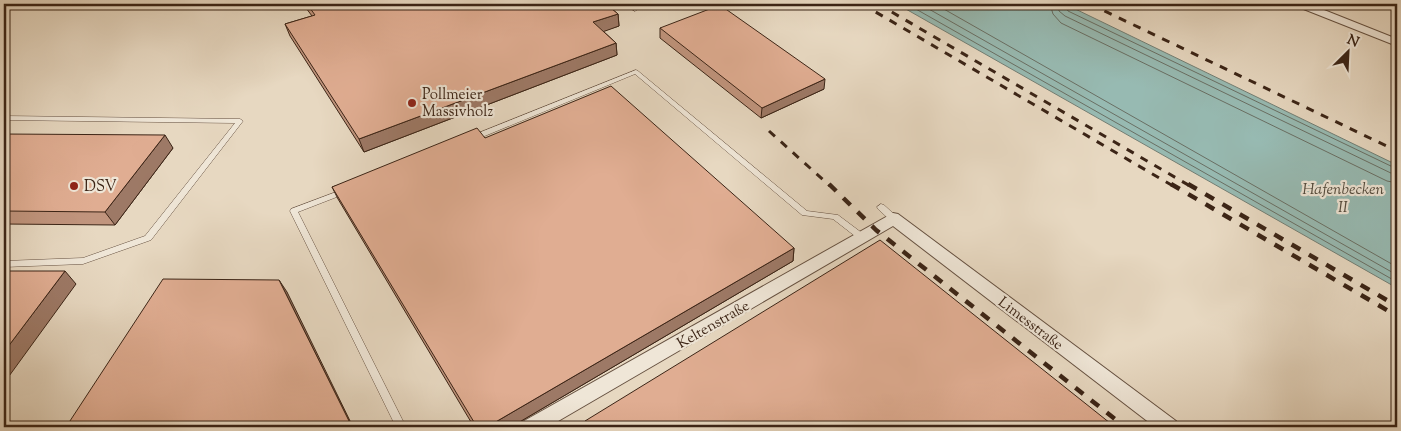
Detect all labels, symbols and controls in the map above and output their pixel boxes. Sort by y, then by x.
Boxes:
north arrow [1324,28,1374,78]
text: N [1343,31,1362,53]
place label: Pollmeier Massivholz [422,85,493,123]
marker: Pollmeier Massivholz [406,97,418,109]
place label: DSV [84,177,117,198]
water label: Hafenbecken II [1302,179,1384,220]
marker: DSV [68,180,80,192]
street label: Limesstraße [993,293,1067,356]
street label: Keltenstraße [674,296,754,355]

